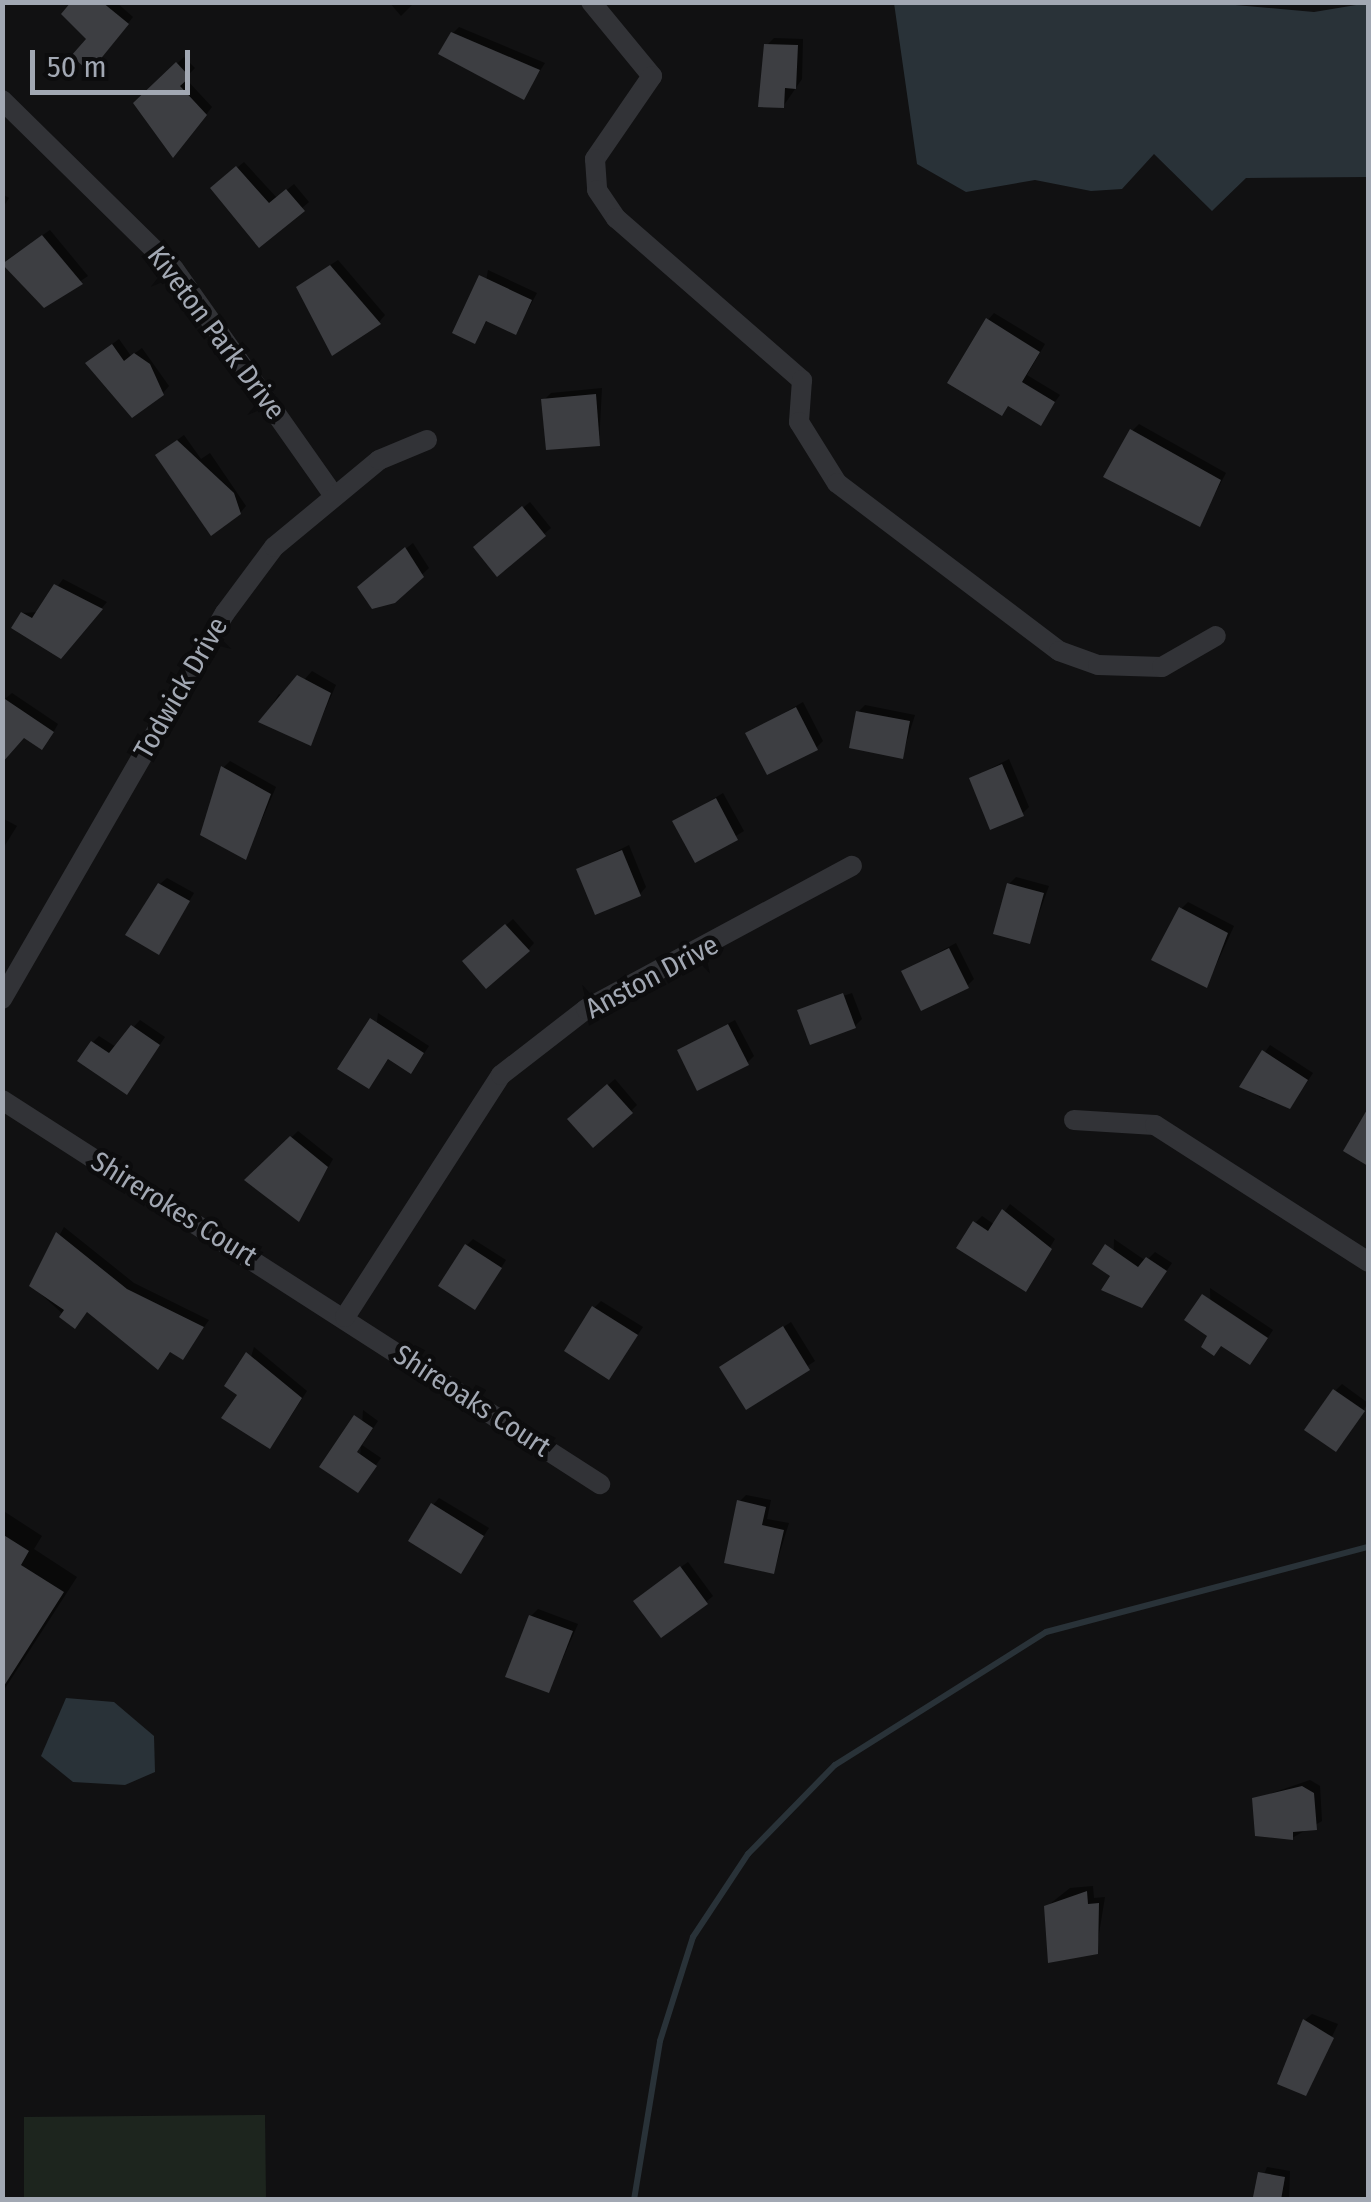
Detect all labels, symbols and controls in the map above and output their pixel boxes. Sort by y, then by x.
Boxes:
scale bar [35,30,195,92]
text: 50 m [47,49,107,85]
street label: Kiveton Park Drive [140,240,292,426]
street label: Todwick Drive [127,611,235,765]
street label: Anston Drive [580,928,724,1026]
street label: Shirerokes Court [85,1145,263,1273]
street label: Shireoaks Court [387,1338,557,1464]

